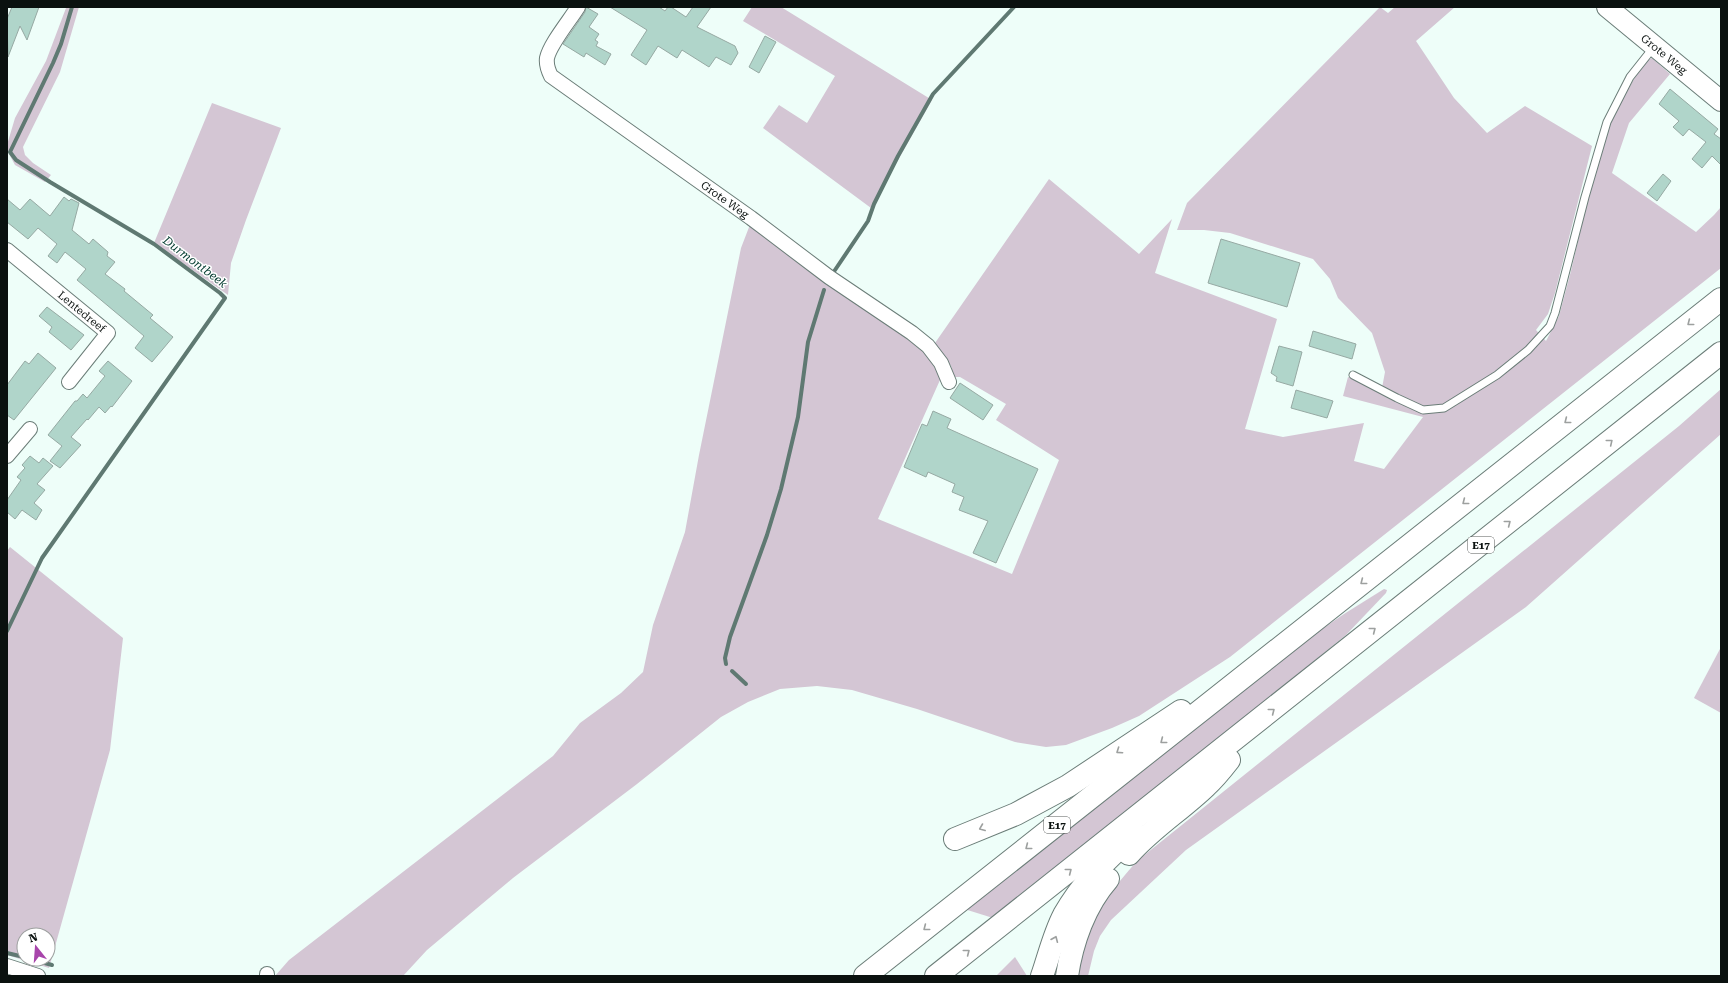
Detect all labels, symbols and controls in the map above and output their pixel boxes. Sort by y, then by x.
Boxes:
street label: Grote Weg [1639,31,1690,77]
street label: Grote Weg [699,178,752,221]
water label: Durmontbeek [159,233,230,291]
street label: Lentedreef [55,288,109,335]
one-way arrow [1688,318,1695,325]
one-way arrow [1564,416,1571,423]
one-way arrow [1605,440,1612,447]
one-way arrow [1462,497,1469,504]
one-way arrow [1503,521,1510,528]
road number: E17 [1468,537,1494,553]
one-way arrow [1360,578,1367,585]
one-way arrow [1369,628,1376,635]
one-way arrow [1267,709,1274,716]
one-way arrow [1160,736,1167,743]
one-way arrow [1116,746,1123,754]
road number: E17 [1044,817,1070,833]
one-way arrow [978,824,985,832]
one-way arrow [1025,843,1032,850]
one-way arrow [1064,869,1071,876]
one-way arrow [923,923,930,930]
north arrow [16,927,56,967]
text: N [27,930,40,945]
one-way arrow [1050,936,1058,943]
one-way arrow [962,949,969,956]

